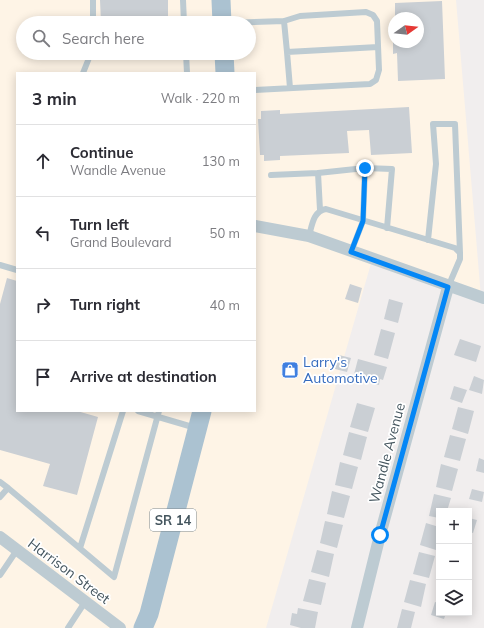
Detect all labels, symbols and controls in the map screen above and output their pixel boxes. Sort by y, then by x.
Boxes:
north arrow [388,12,424,48]
search box [16,16,256,60]
icon: search [30,27,52,49]
text: Search here [62,29,144,48]
text: 3 min [32,88,77,109]
text: Walk · 220 m [161,90,240,106]
text: Continue [70,143,133,162]
icon: ahead [32,150,54,172]
text: 130 m [202,153,240,169]
route end [356,159,374,177]
text: Wandle Avenue [70,162,166,178]
text: Turn left [70,215,129,234]
icon: left [32,222,54,244]
text: 50 m [210,225,240,241]
text: Grand Boulevard [70,234,172,250]
icon: right [32,294,54,316]
text: Turn right [70,295,140,314]
text: 40 m [210,297,240,313]
place label: Larry's Automotive [303,353,378,387]
shop icon: Larry's Automotive [280,360,300,380]
icon: arrive [32,366,54,388]
text: Arrive at destination [70,367,217,386]
street label: Wandle Avenue [365,401,409,505]
map controls [436,508,472,616]
button: + [436,508,472,544]
road number: SR 14 [150,509,196,531]
route start [371,526,389,544]
street label: Harrison Street [24,534,114,608]
button: − [436,544,472,580]
button: layers [436,580,472,616]

